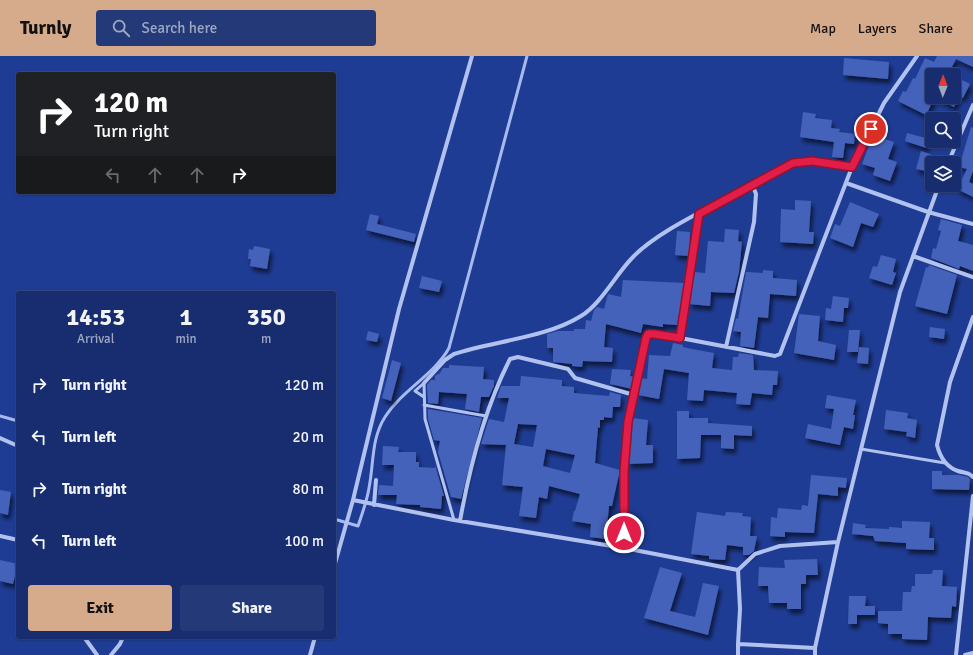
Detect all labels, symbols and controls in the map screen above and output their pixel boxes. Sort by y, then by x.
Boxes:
search box [96,10,376,46]
text: Turnly [20,16,72,40]
icon: search [110,17,132,39]
text: Search here [142,19,217,37]
text: Map [810,20,836,37]
text: Layers [858,20,897,37]
text: Share [919,20,953,37]
north arrow [925,68,961,104]
map controls [925,68,961,192]
text: 120 m [94,86,168,120]
icon: right [28,88,80,140]
pin [854,112,888,146]
button: search [925,112,961,148]
icon: arrive [860,118,882,140]
text: Turn right [94,120,169,142]
button: layers [925,156,961,192]
icon: left [102,164,124,186]
icon: ahead [144,164,166,186]
icon: ahead [186,164,208,186]
icon: right [228,164,250,186]
text: 14:53 [66,302,125,332]
text: 1 [180,302,192,332]
text: 350 [247,302,286,332]
text: Arrival [77,331,114,347]
text: min [176,331,197,347]
text: m [261,331,271,347]
icon: right [28,374,50,396]
text: Turn right [62,376,127,394]
text: 120 m [284,376,324,394]
icon: left [28,426,50,448]
text: Turn left [62,428,116,446]
text: 20 m [293,428,324,446]
icon: right [28,478,50,500]
text: Turn right [62,480,127,498]
text: 80 m [293,480,324,498]
position arrow [603,512,645,554]
icon: left [28,530,50,552]
text: Turn left [62,532,116,550]
text: 100 m [284,532,324,550]
button: Exit [28,585,172,631]
button: Share [180,585,324,631]

